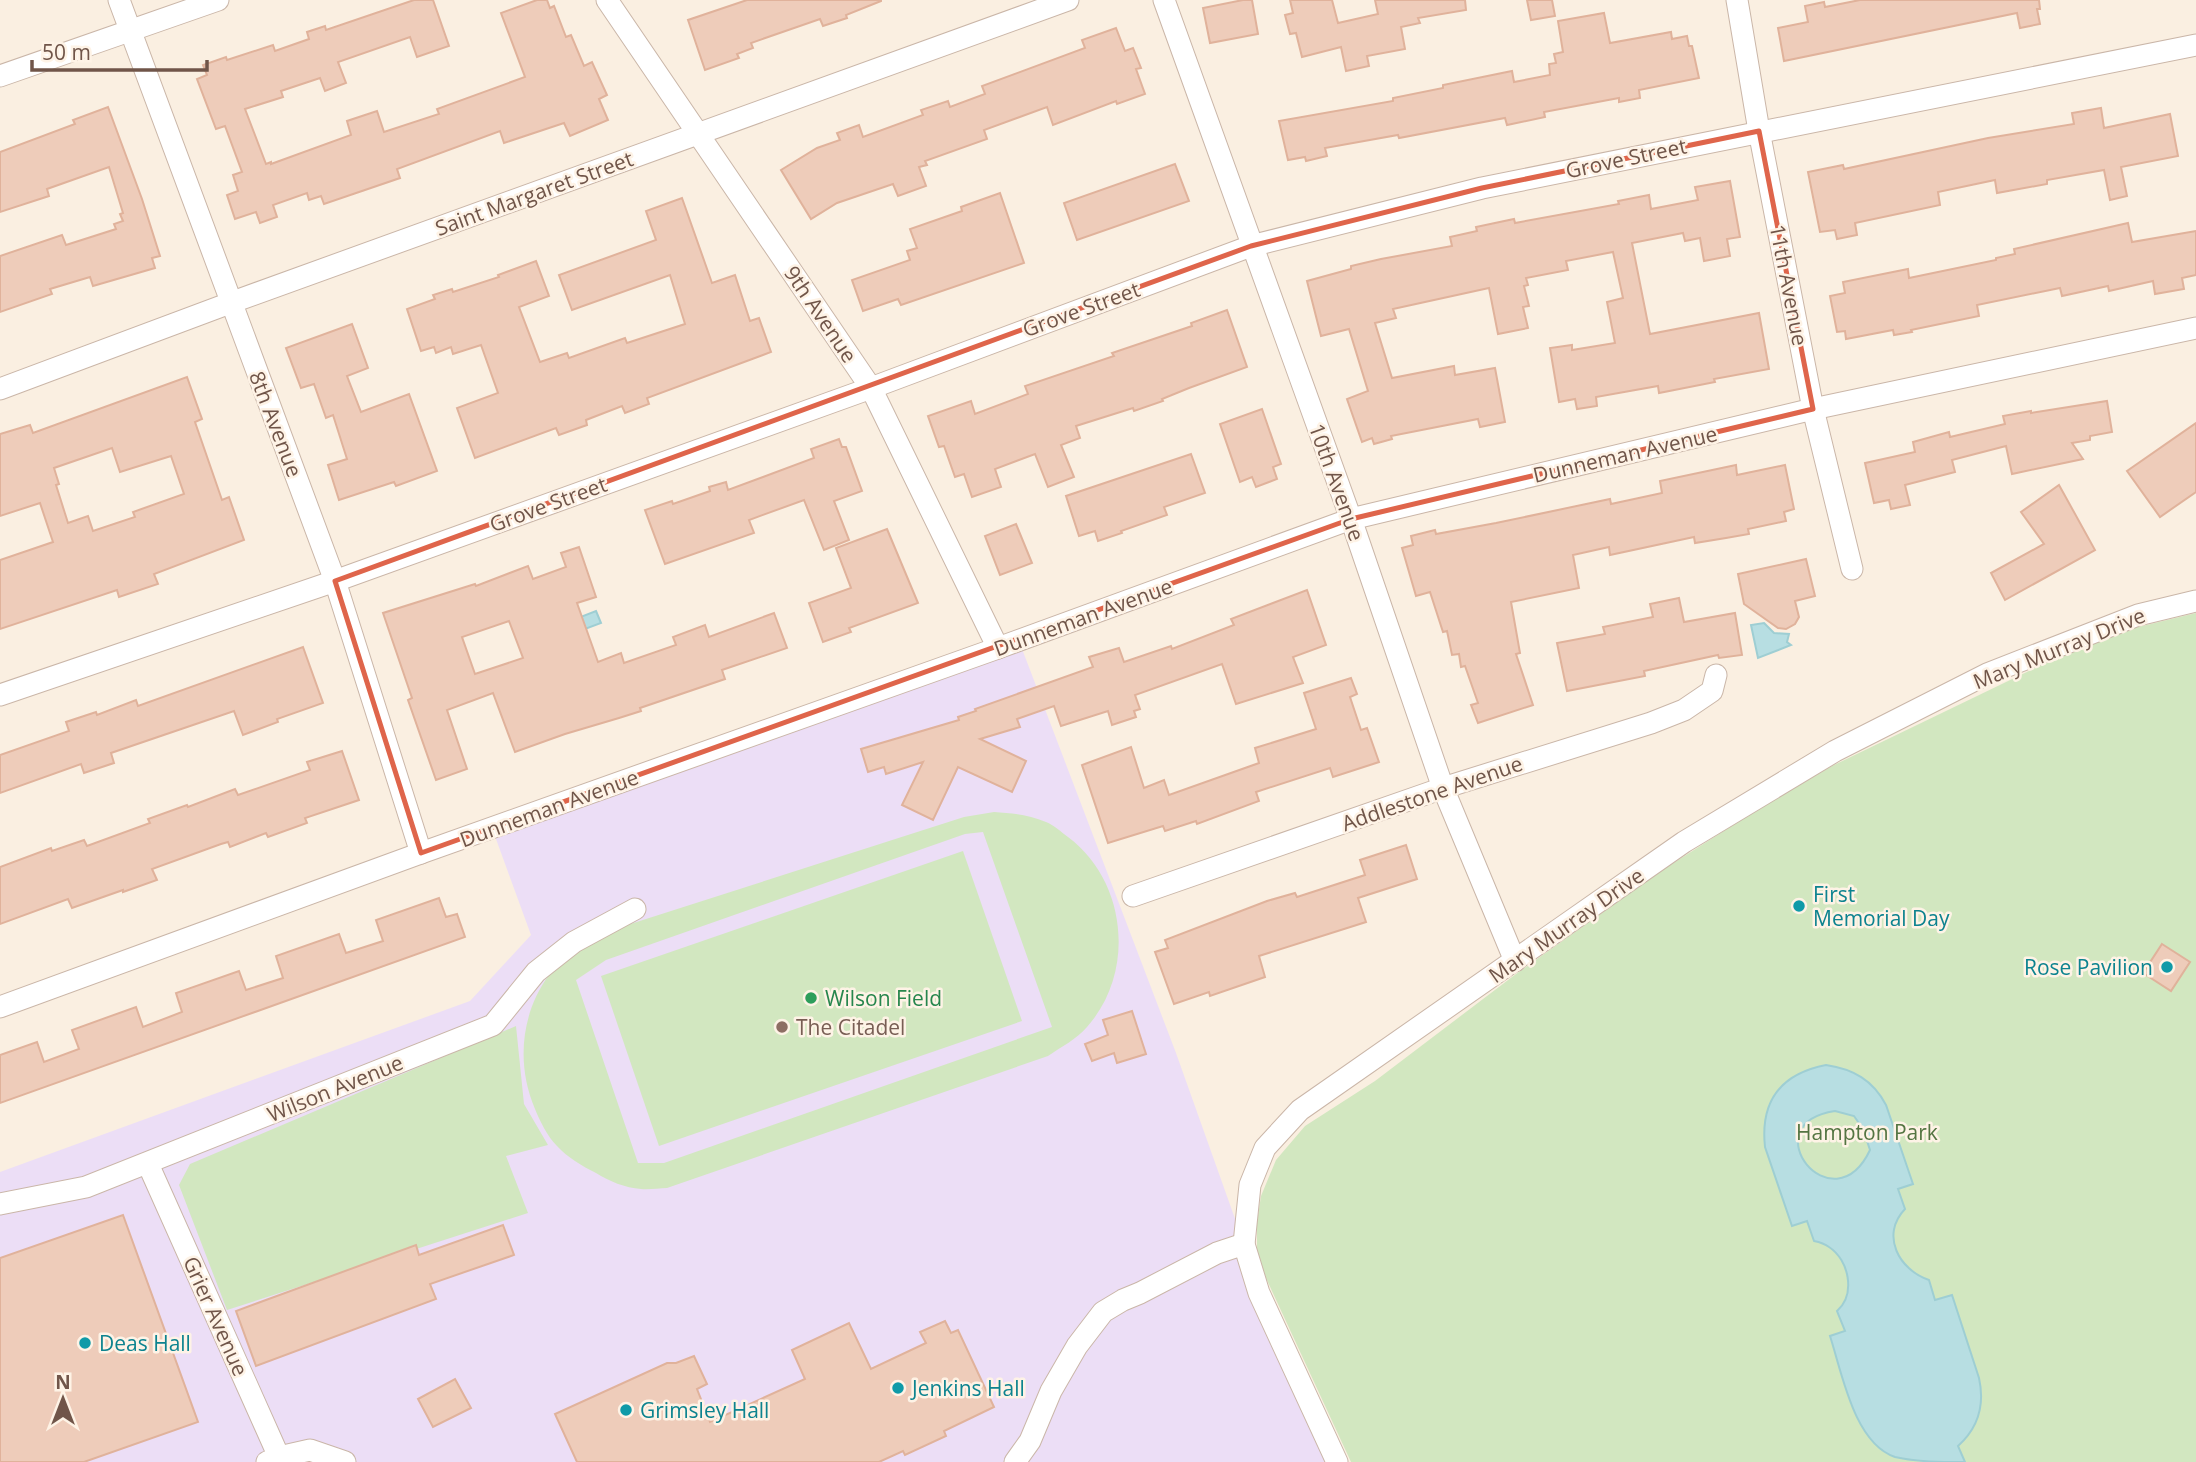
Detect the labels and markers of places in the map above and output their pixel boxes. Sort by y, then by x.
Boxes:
place label: First Memorial Day [1813,880,1950,932]
marker: First Memorial Day [1791,898,1807,914]
place label: Rose Pavilion [2024,953,2153,981]
marker: Rose Pavilion [2159,959,2175,975]
place label: Wilson Field [825,984,942,1012]
marker: Wilson Field [803,990,819,1006]
place label: The Citadel [796,1013,905,1041]
marker: The Citadel [774,1019,790,1035]
place label: Deas Hall [99,1329,191,1357]
marker: Deas Hall [77,1335,93,1351]
place label: Jenkins Hall [910,1374,1025,1402]
marker: Jenkins Hall [890,1380,906,1396]
place label: Grimsley Hall [640,1396,769,1424]
marker: Grimsley Hall [618,1402,634,1418]

